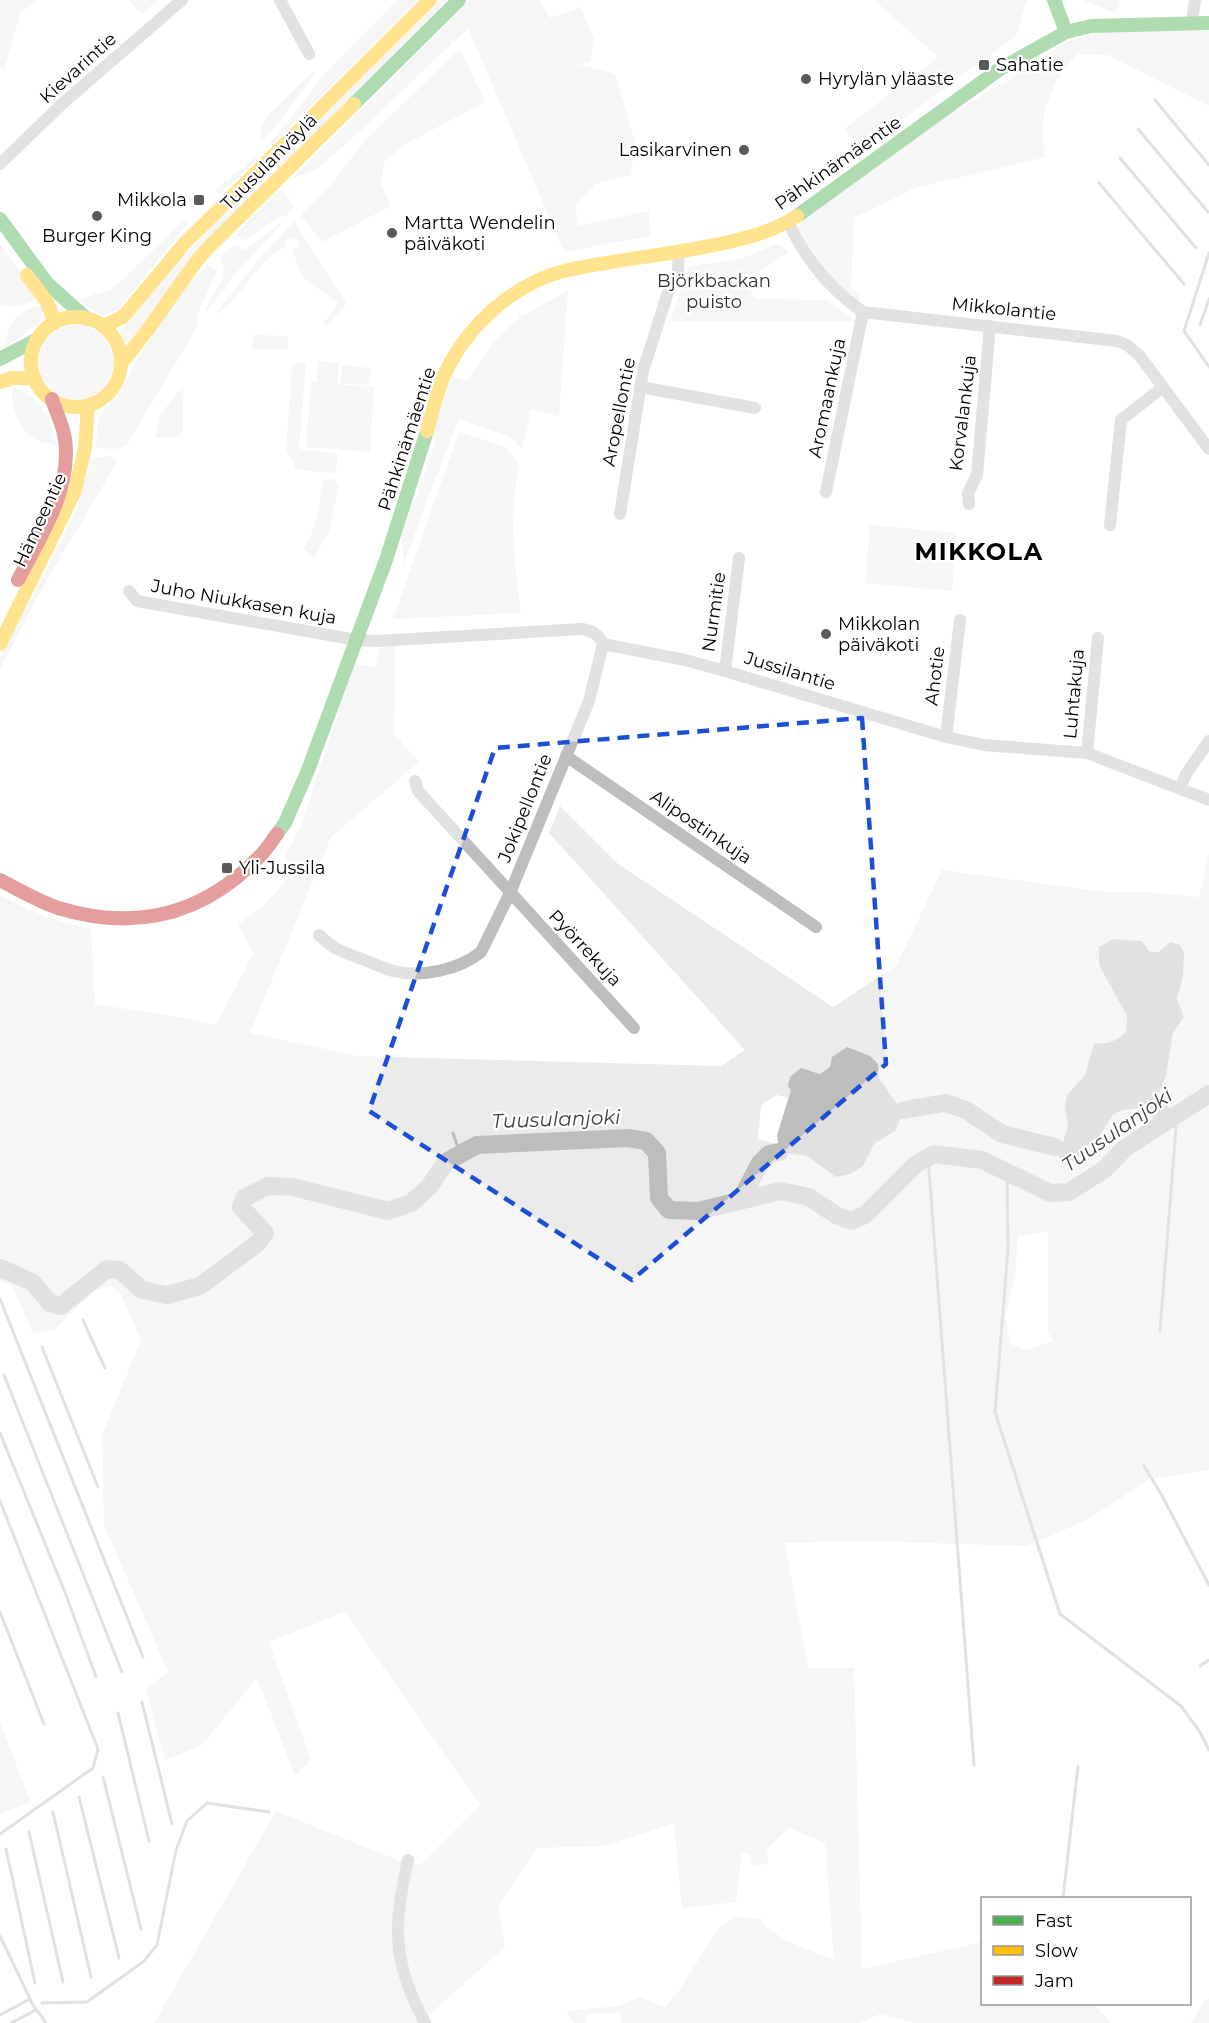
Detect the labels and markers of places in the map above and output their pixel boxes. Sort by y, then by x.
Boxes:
place label: Sahatie [996,54,1064,76]
marker: Sahatie [977,58,991,72]
place label: Hyrylän yläaste [818,68,954,90]
marker: Hyrylän yläaste [799,72,813,86]
place label: Lasikarvinen [619,139,732,161]
marker: Lasikarvinen [737,143,751,157]
place label: Mikkola [117,189,187,211]
marker: Mikkola [192,193,206,207]
marker: Burger King [90,209,104,223]
place label: Martta Wendelin päiväkoti [404,212,556,255]
place label: Burger King [42,225,152,247]
marker: Martta Wendelin päiväkoti [385,226,399,240]
place label: Mikkolan päiväkoti [838,613,920,656]
marker: Mikkolan päiväkoti [819,627,833,641]
place label: Yli-Jussila [239,857,325,879]
marker: Yli-Jussila [220,861,234,875]

